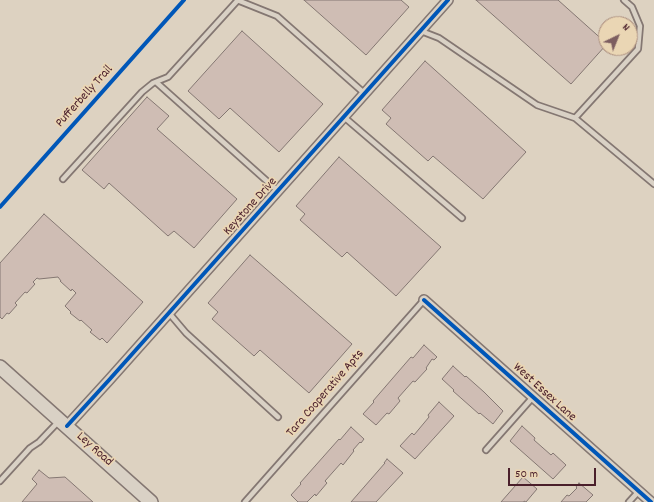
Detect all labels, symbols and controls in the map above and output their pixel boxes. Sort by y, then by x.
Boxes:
north arrow [598,16,638,56]
text: N [618,20,633,36]
street label: Pufferbelly Trail [53,63,117,131]
street label: Keystone Drive [221,175,281,239]
street label: Tara Cooperative Apts [284,347,368,441]
street label: West Essex Lane [509,360,579,426]
street label: Ley Road [73,430,115,470]
scale bar [510,460,598,486]
text: 50 m [515,466,538,483]

